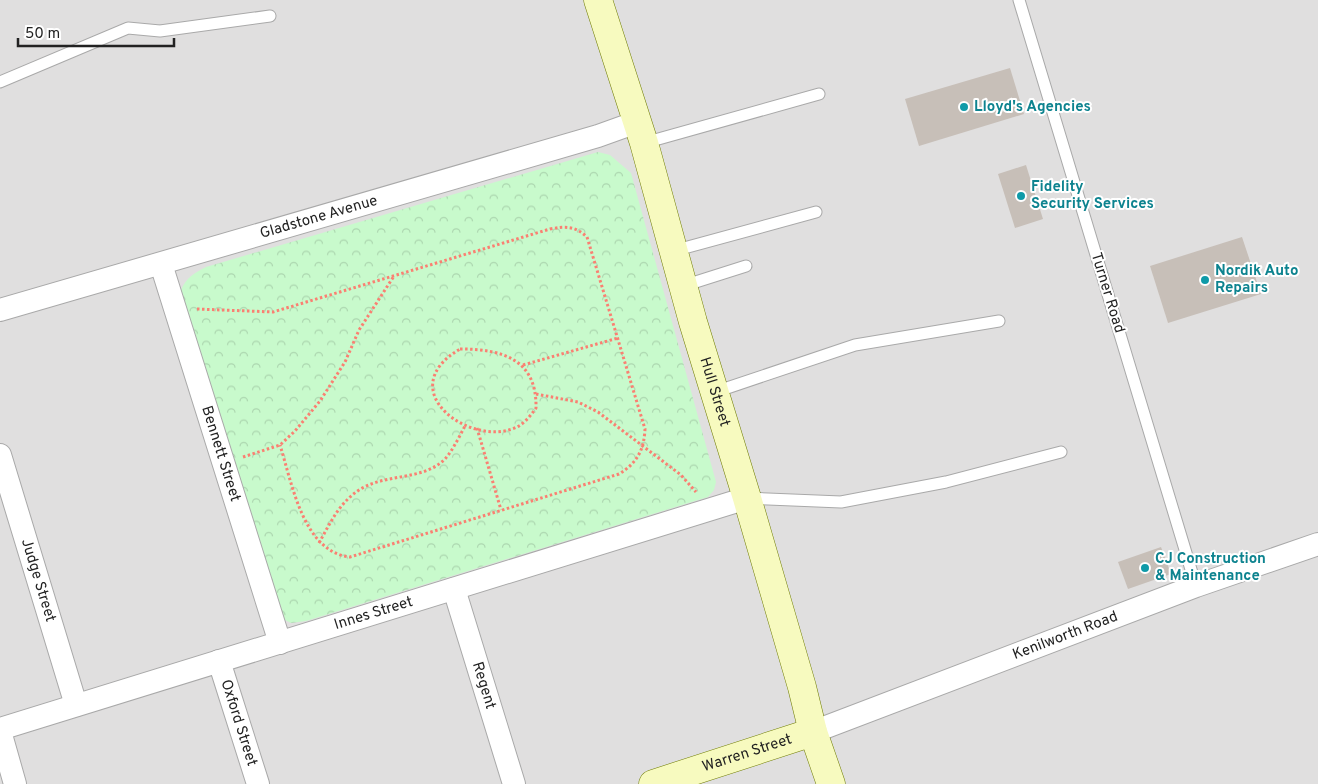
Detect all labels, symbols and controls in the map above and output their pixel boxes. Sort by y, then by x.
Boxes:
scale bar [18,15,174,47]
text: 50 m [25,25,60,44]
place label: Lloyd's Agencies [974,98,1091,117]
marker: Lloyd's Agencies [958,101,970,113]
place label: Fidelity Security Services [1031,178,1154,214]
marker: Fidelity Security Services [1015,190,1027,202]
street label: Gladstone Avenue [258,191,380,243]
street label: Turner Road [1086,250,1128,336]
place label: Nordik Auto Repairs [1215,262,1298,298]
marker: Nordik Auto Repairs [1199,274,1211,286]
street label: Hull Street [695,355,734,429]
street label: Bennett Street [197,404,245,504]
street label: Judge Street [16,536,60,624]
place label: CJ Construction & Maintenance [1155,550,1266,586]
marker: CJ Construction & Maintenance [1139,562,1151,574]
street label: Innes Street [332,592,415,635]
street label: Kenilworth Road [1010,607,1121,664]
street label: Regent [467,660,500,711]
street label: Oxford Street [216,677,261,769]
street label: Warren Street [700,730,794,777]

